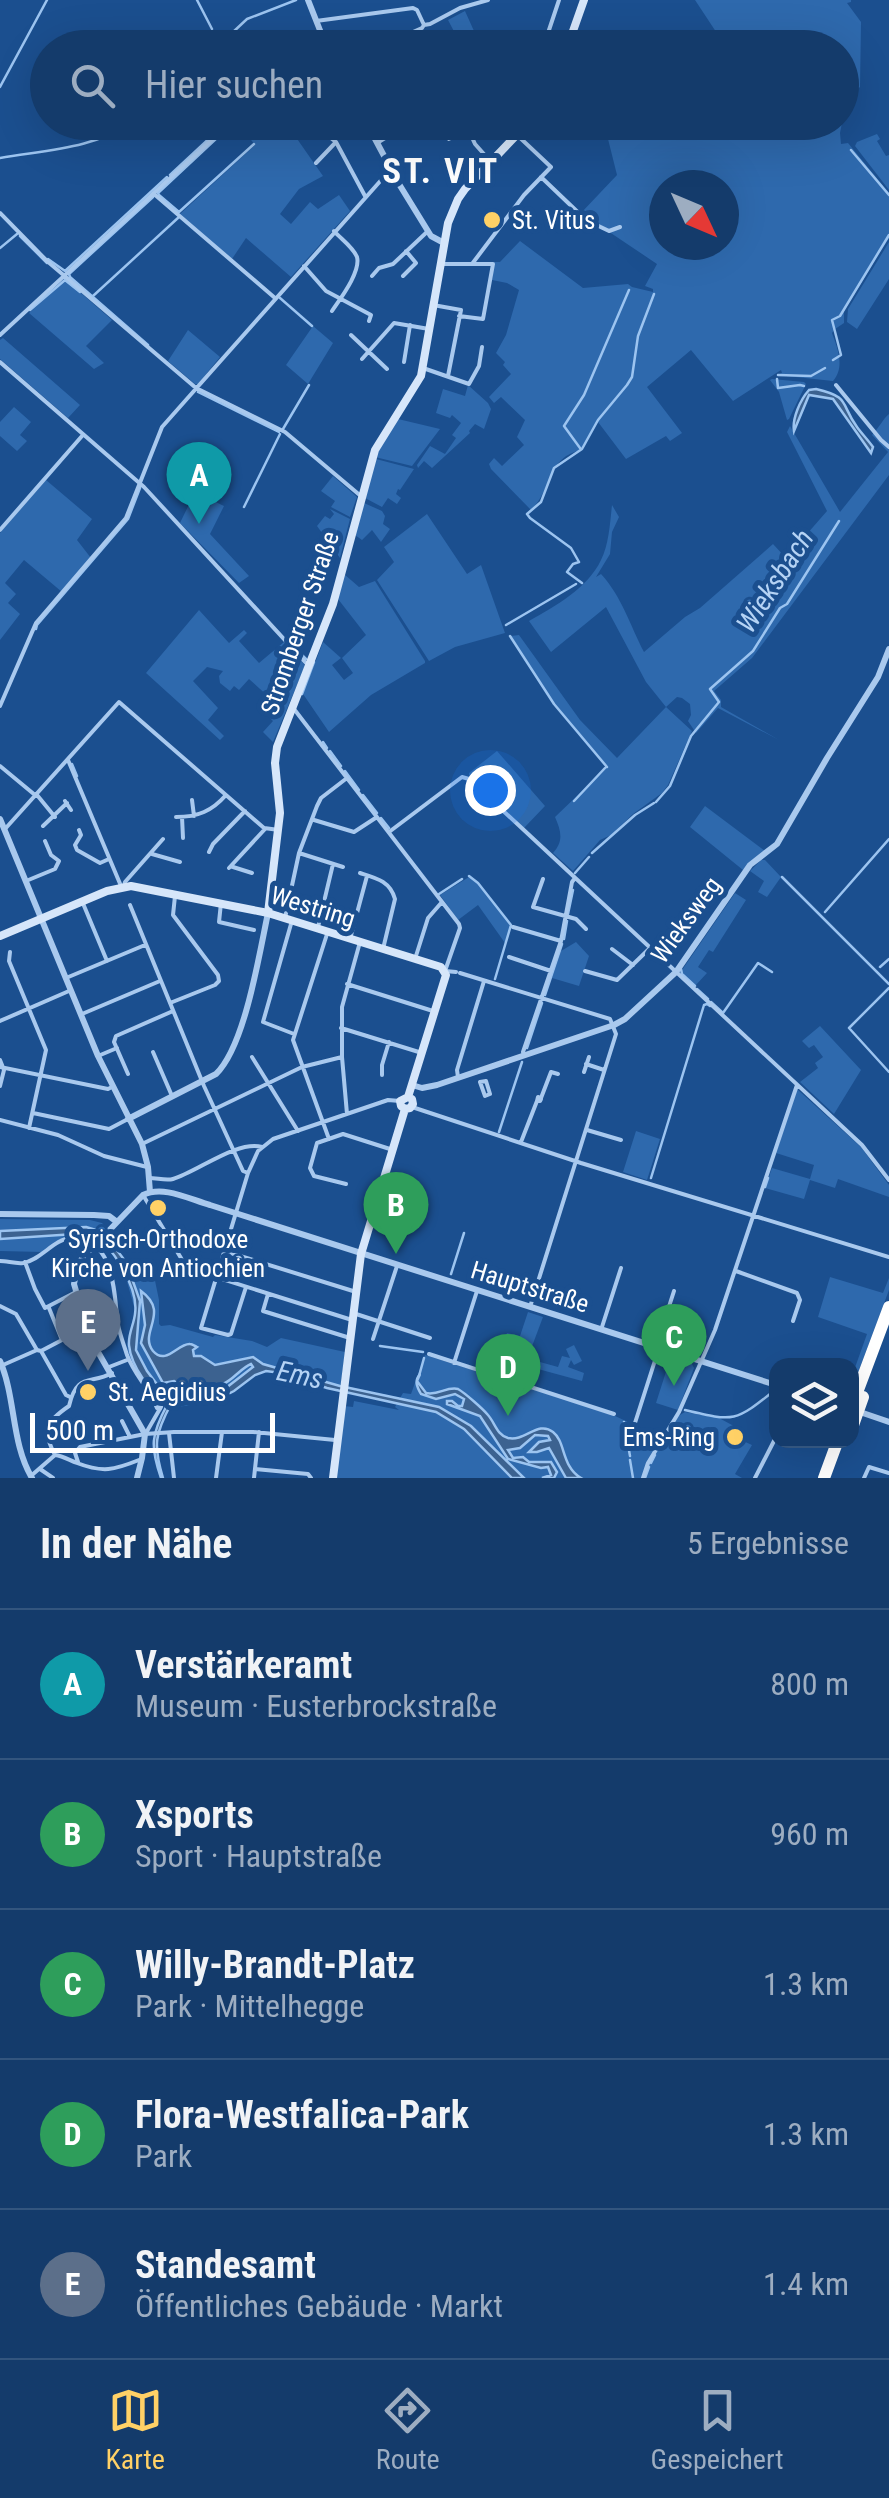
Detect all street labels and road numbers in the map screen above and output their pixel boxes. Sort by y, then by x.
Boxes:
street label: Stromberger Straße [255,527,345,719]
street label: Wieksweg [645,871,727,969]
street label: Westring [267,880,359,934]
street label: Hauptstraße [467,1255,593,1319]

